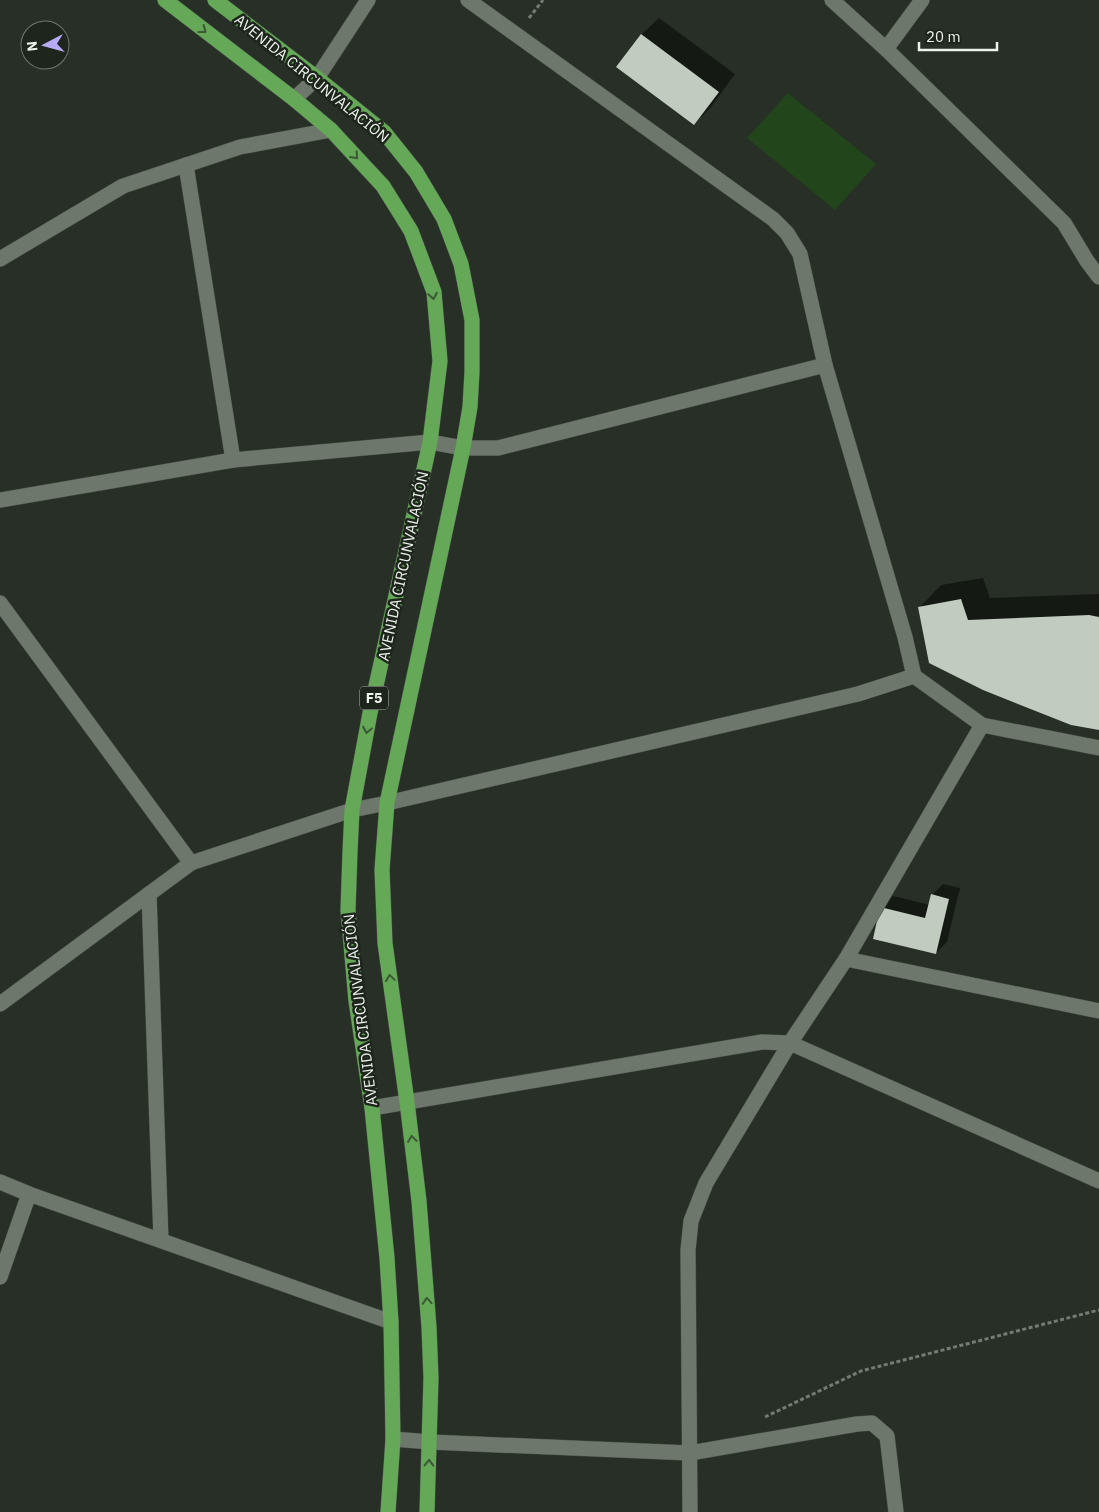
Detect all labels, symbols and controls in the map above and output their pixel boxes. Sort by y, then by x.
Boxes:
street label: AVENIDA CIRCUNVALACIÓN [231,10,393,146]
north arrow [20,20,70,70]
scale bar [919,20,996,52]
one-way arrow [198,24,207,33]
text: 20 m [926,27,961,46]
text: N [23,40,42,52]
one-way arrow [349,150,358,159]
one-way arrow [428,291,438,300]
street label: AVENIDA CIRCUNVALACIÓN [374,470,432,662]
road number: F5 [360,686,388,710]
one-way arrow [362,726,373,735]
street label: AVENIDA CIRCUNVALACIÓN [339,913,381,1107]
one-way arrow [385,974,396,982]
one-way arrow [407,1135,418,1143]
one-way arrow [421,1297,432,1305]
one-way arrow [423,1459,434,1467]

